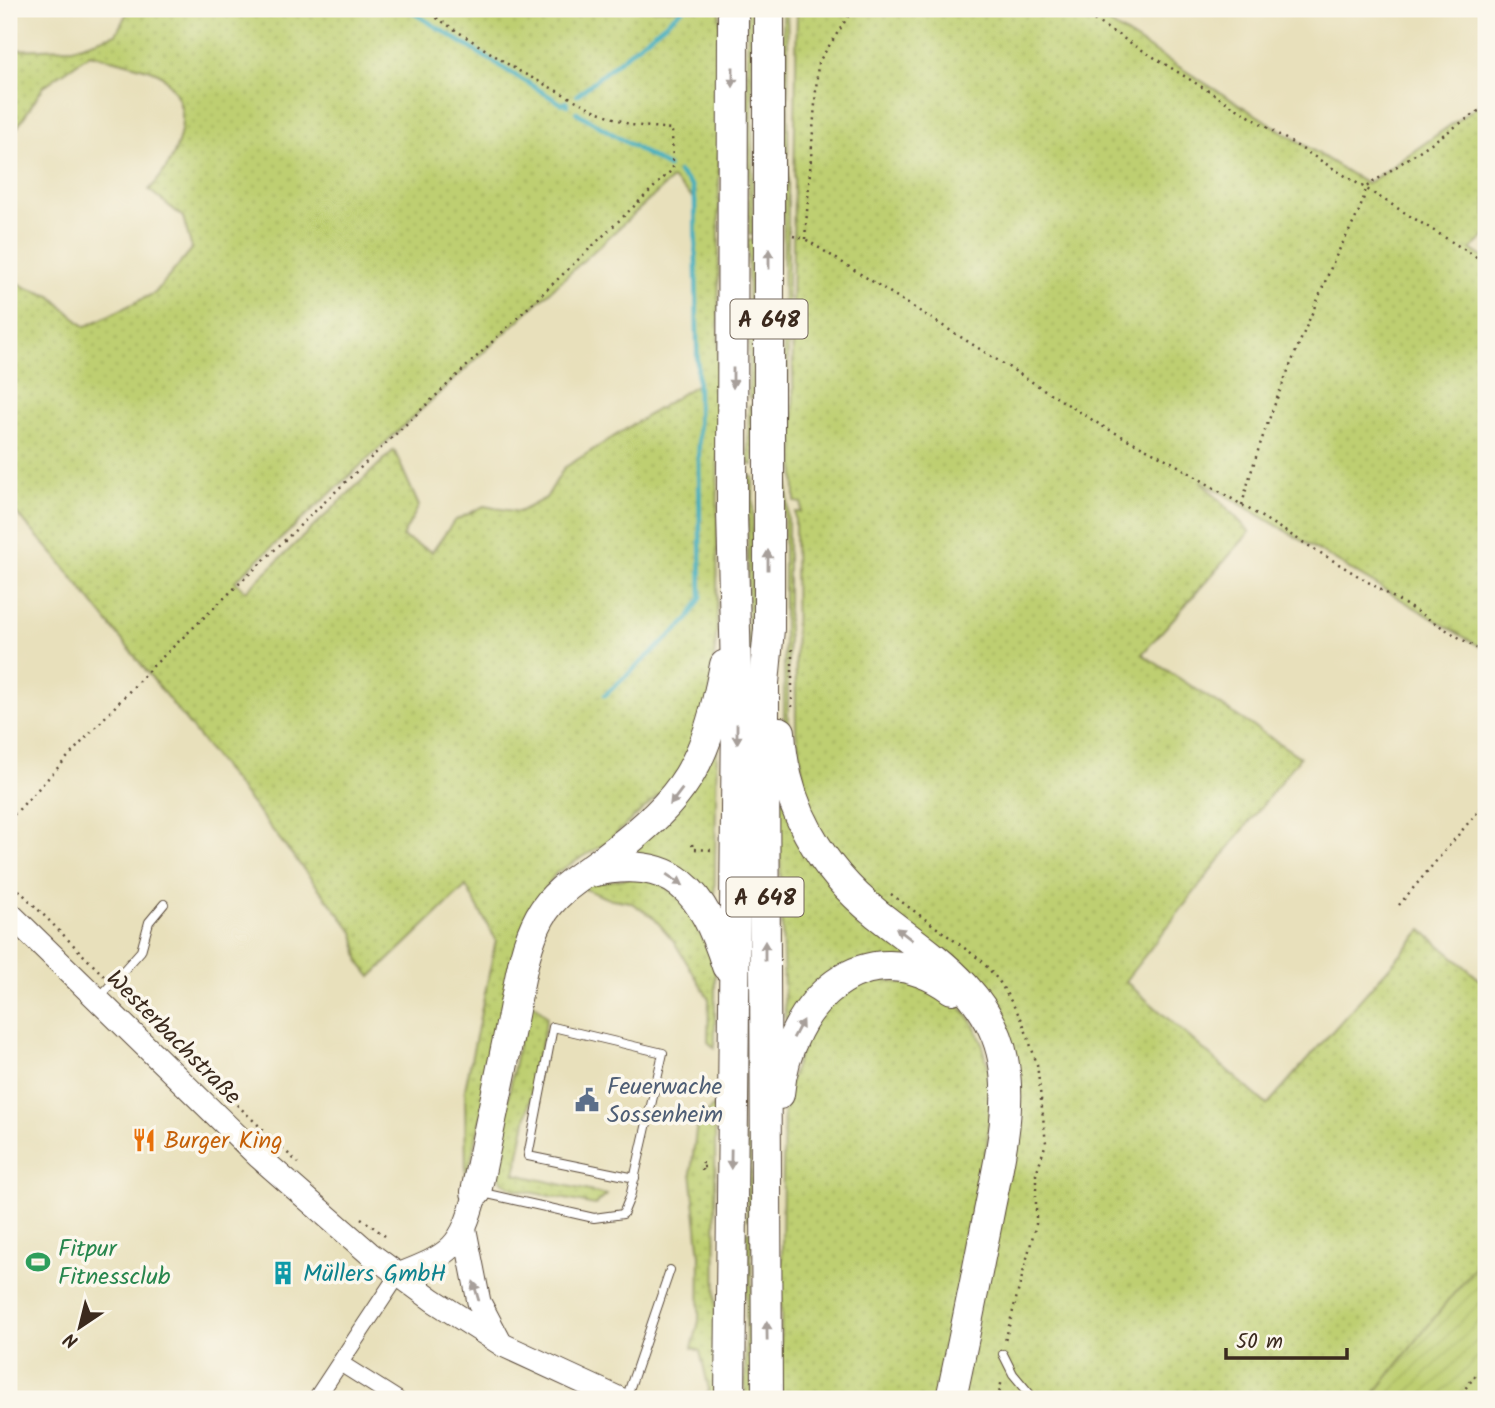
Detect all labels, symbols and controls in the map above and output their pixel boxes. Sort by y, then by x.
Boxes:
one-way arrow [727,66,739,88]
one-way arrow [763,248,775,270]
road number: A 648 [730,300,808,338]
one-way arrow [727,367,739,389]
one-way arrow [762,549,774,571]
one-way arrow [731,724,743,746]
one-way arrow [669,787,683,806]
one-way arrow [666,873,684,887]
road number: A 648 [726,877,804,916]
one-way arrow [895,927,913,941]
one-way arrow [759,940,771,962]
street label: Westerbachstraße [96,961,250,1115]
one-way arrow [792,1019,803,1039]
place label: Feuerwache Sossenheim [607,1068,723,1135]
public building icon: Feuerwache Sossenheim [573,1086,601,1114]
place label: Burger King [164,1122,283,1161]
restaurant icon: Burger King [130,1126,158,1154]
one-way arrow [726,1148,737,1170]
place label: Fitpur Fitnessclub [58,1230,171,1297]
sports icon: Fitpur Fitnessclub [24,1248,52,1276]
place label: Müllers GmbH [303,1255,446,1294]
building icon: Müllers GmbH [269,1259,297,1287]
one-way arrow [470,1280,481,1302]
north arrow [46,1292,116,1362]
scale bar [1226,1317,1346,1361]
one-way arrow [761,1320,772,1342]
text: N [58,1324,85,1355]
text: 50 m [1236,1326,1283,1359]

